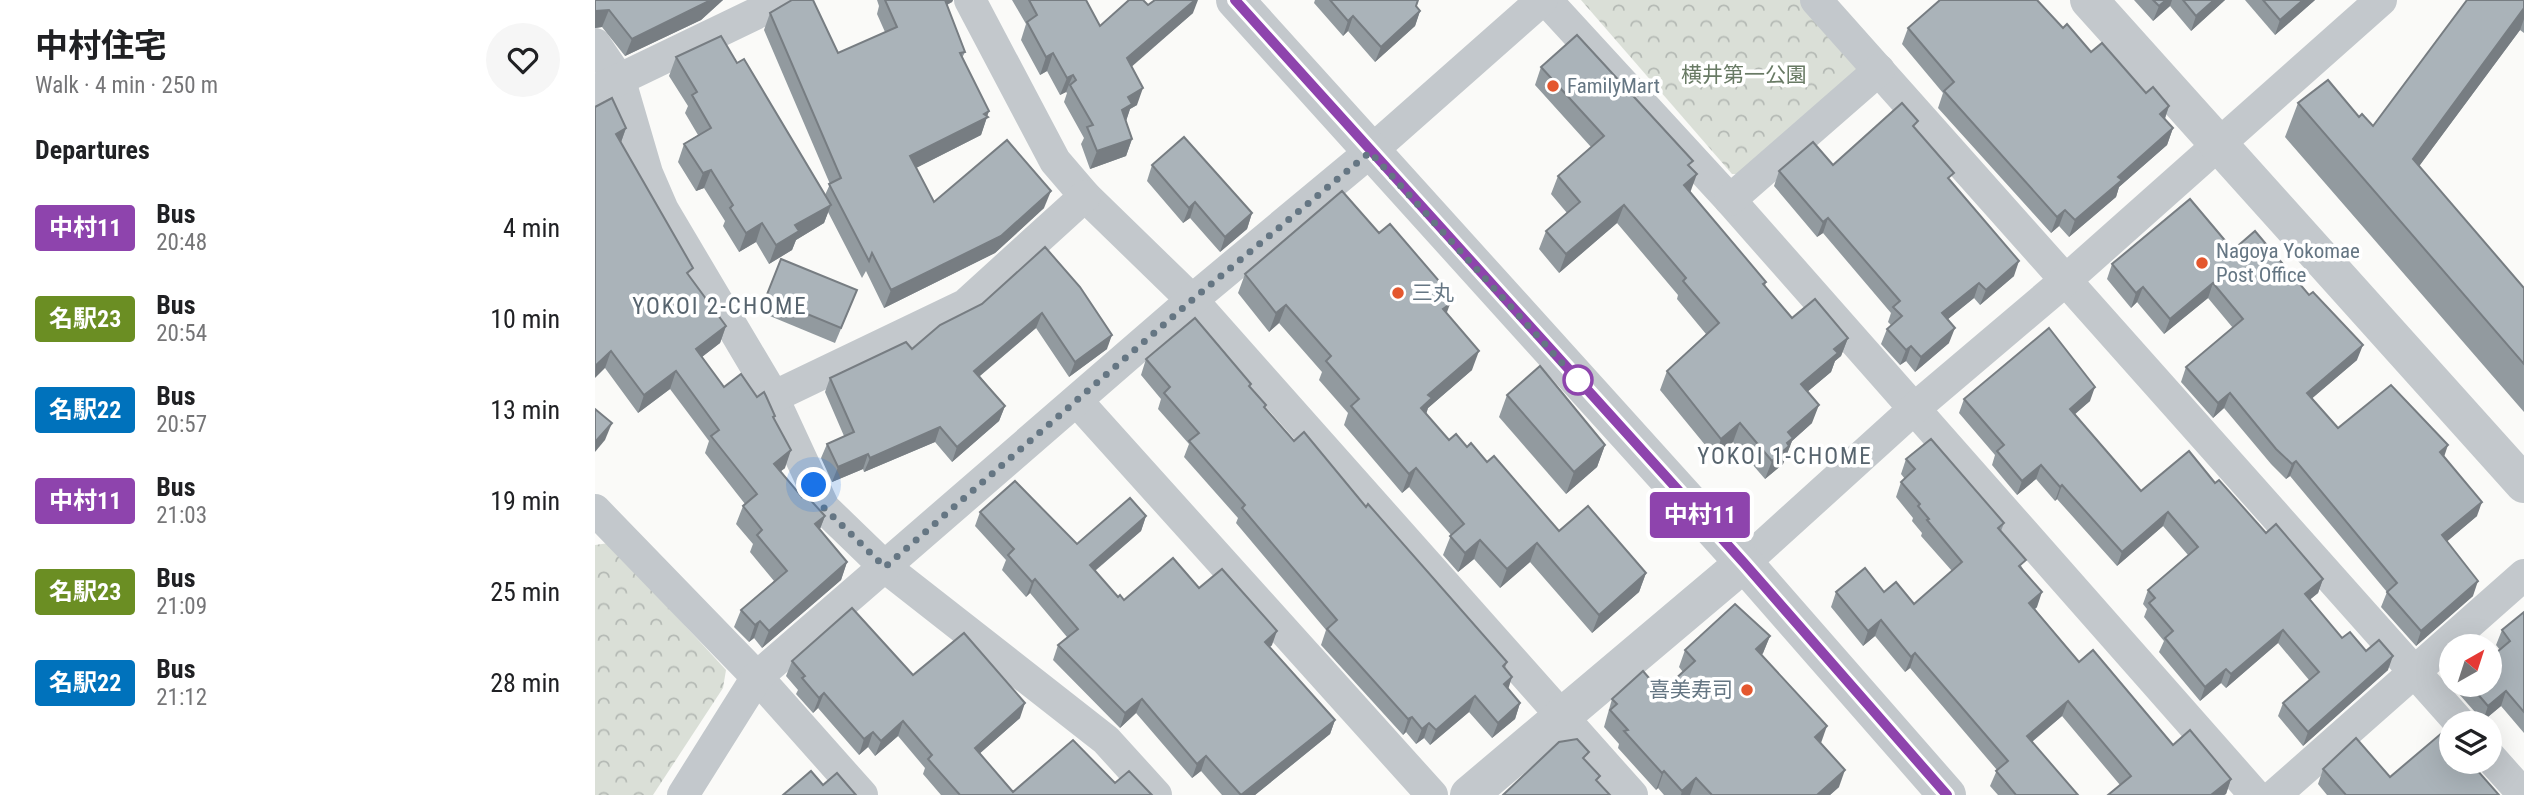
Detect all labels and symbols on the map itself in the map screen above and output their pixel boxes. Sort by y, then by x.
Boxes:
park label: 横井第一公園 [1681,63,1807,87]
place label: FamilyMart [1567,74,1660,98]
marker: FamilyMart [1545,78,1561,94]
place label: Nagoya Yokomae Post Office [2216,239,2360,287]
marker: Nagoya Yokomae Post Office [2194,255,2210,271]
place label: 三丸 [1412,281,1454,305]
marker: 三丸 [1390,285,1406,301]
district label: YOKOI 2-CHOME [632,293,808,320]
unlabelled marker [1563,365,1593,395]
district label: YOKOI 1-CHOME [1697,443,1873,470]
your location [796,467,831,502]
line badge: 中村11 [1651,492,1749,538]
north arrow [2439,634,2503,696]
place label: 喜美寿司 [1649,678,1733,702]
marker: 喜美寿司 [1739,682,1755,698]

